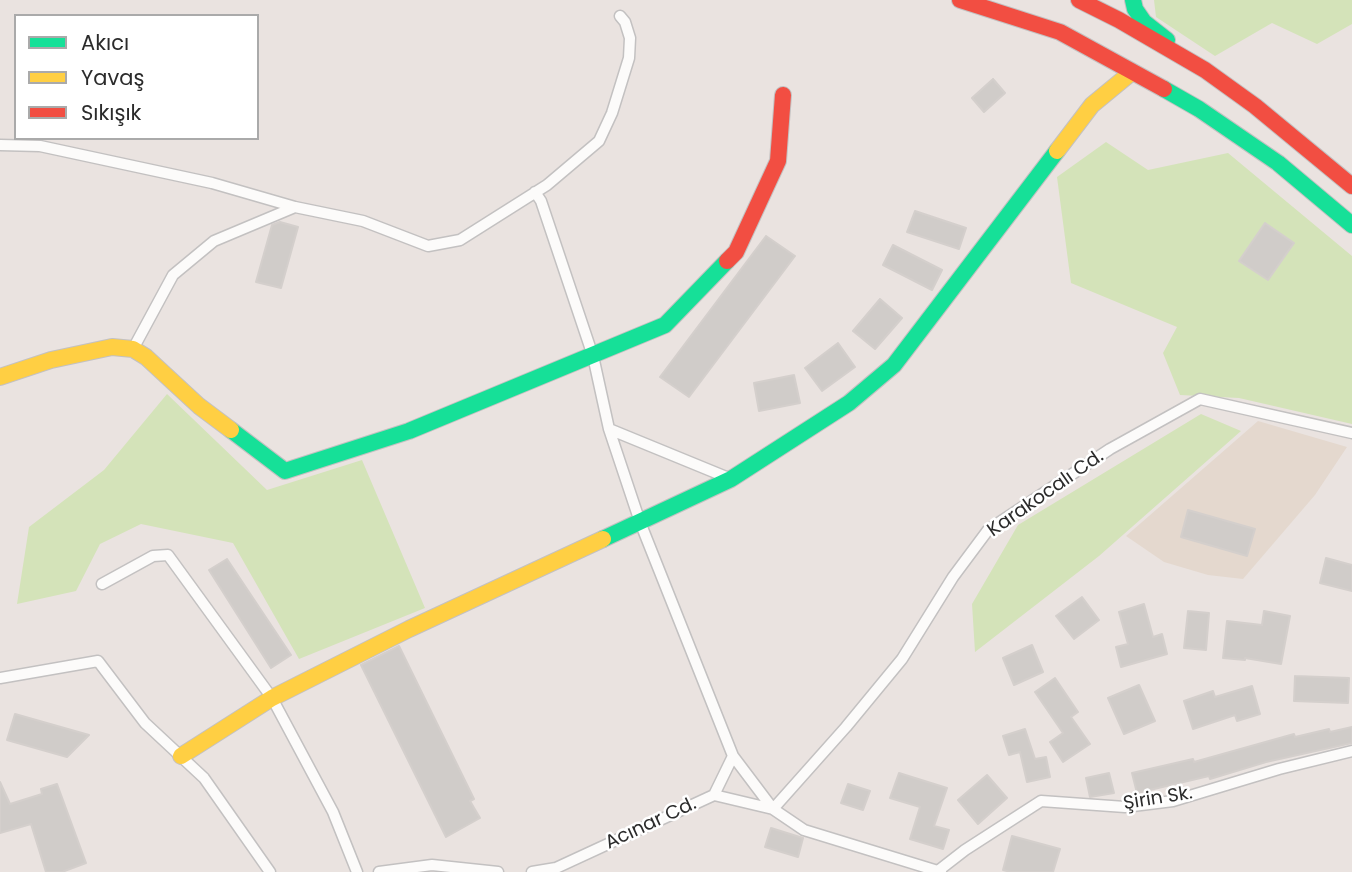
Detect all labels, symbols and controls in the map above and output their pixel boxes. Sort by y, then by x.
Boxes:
legend [14,14,259,140]
text: Akıcı [81,28,129,57]
text: Yavaş [81,63,144,92]
text: Sıkışık [81,98,141,127]
street label: Karakocalı Cd. [984,446,1108,542]
street label: Şirin Sk. [1122,782,1194,816]
street label: Acınar Cd. [602,793,700,855]

